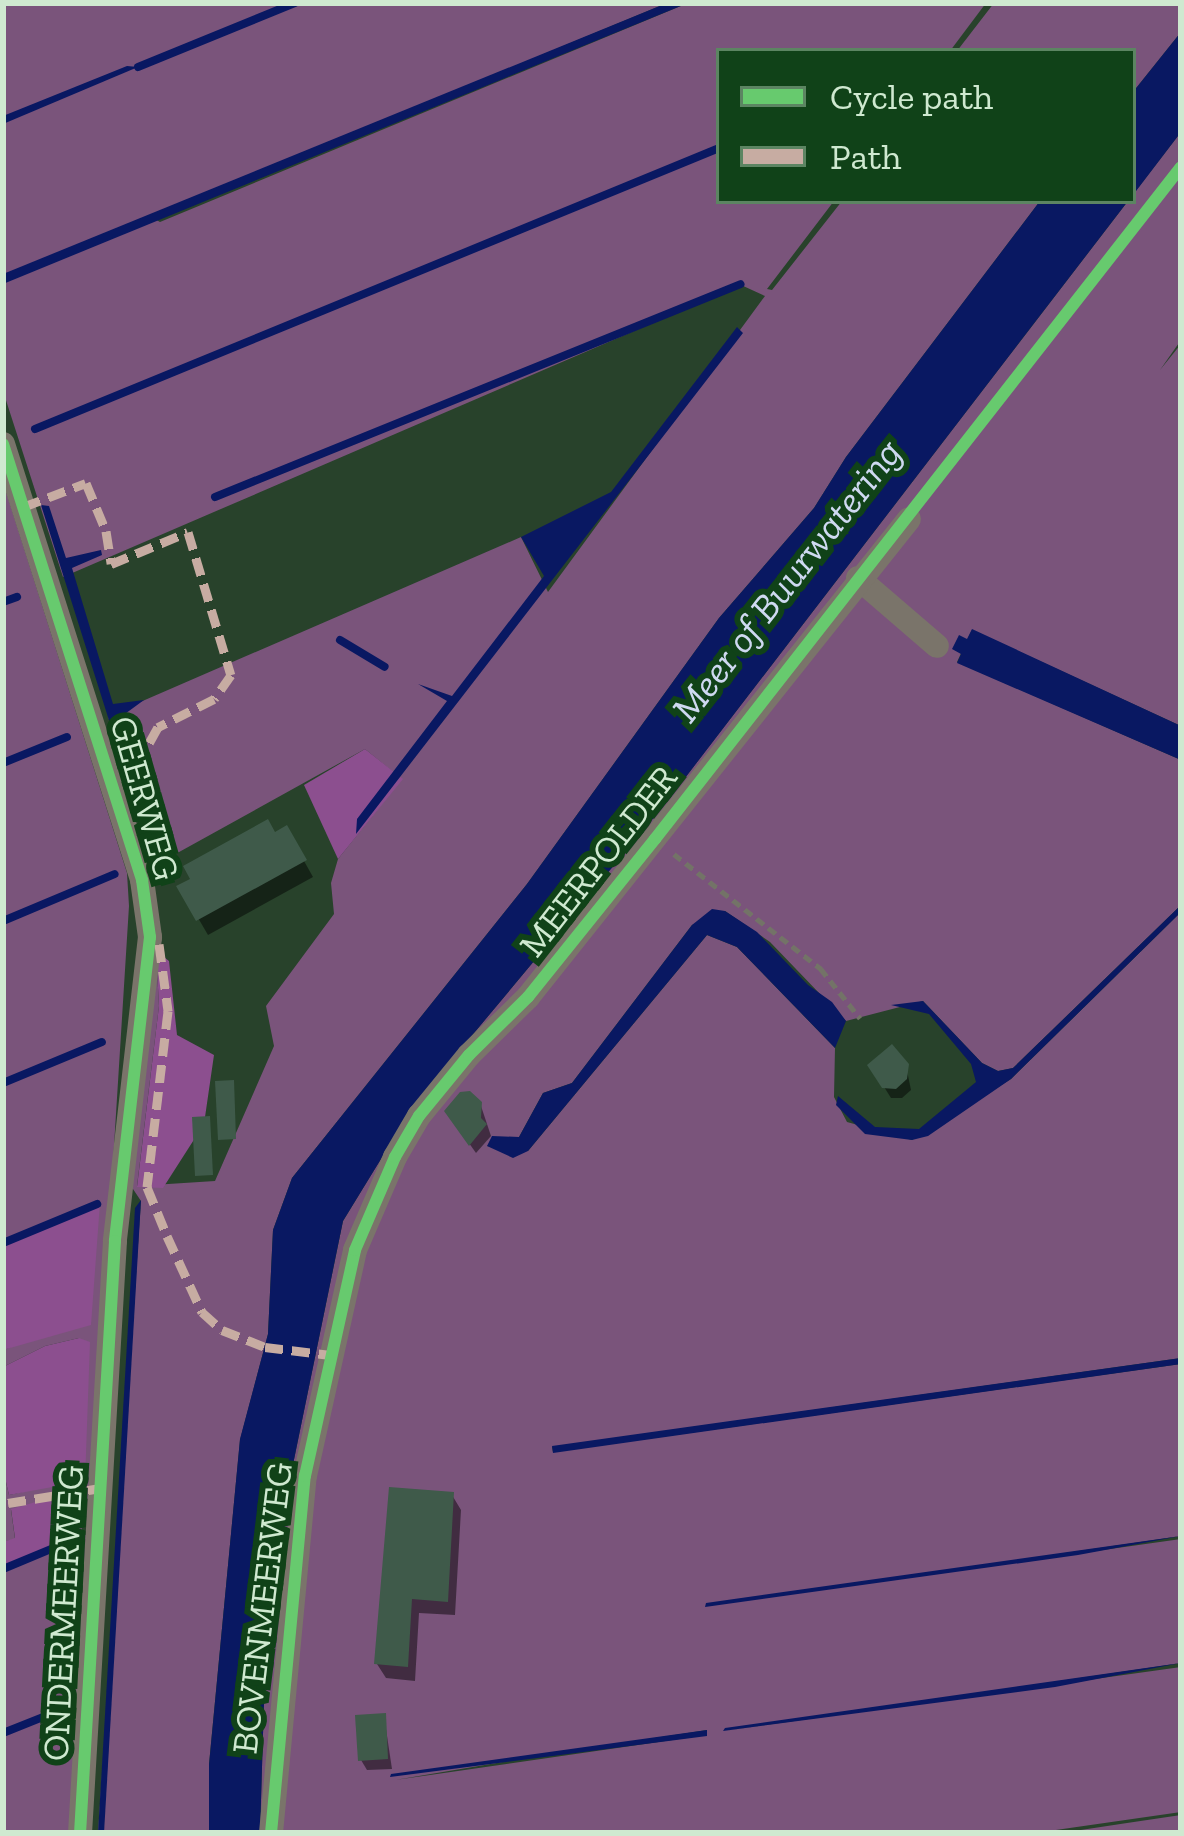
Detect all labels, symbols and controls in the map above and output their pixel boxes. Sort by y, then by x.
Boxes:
legend [716,48,1136,204]
text: Cycle path [830,75,993,118]
text: Path [830,135,901,178]
water label: Meer of Buurwatering [662,430,912,732]
street label: GEERWEG [101,711,189,885]
street label: MEERPOLDER [510,757,686,965]
street label: BOVENMEERWEG [223,1460,301,1756]
street label: ONDERMEERWEG [34,1464,92,1762]

